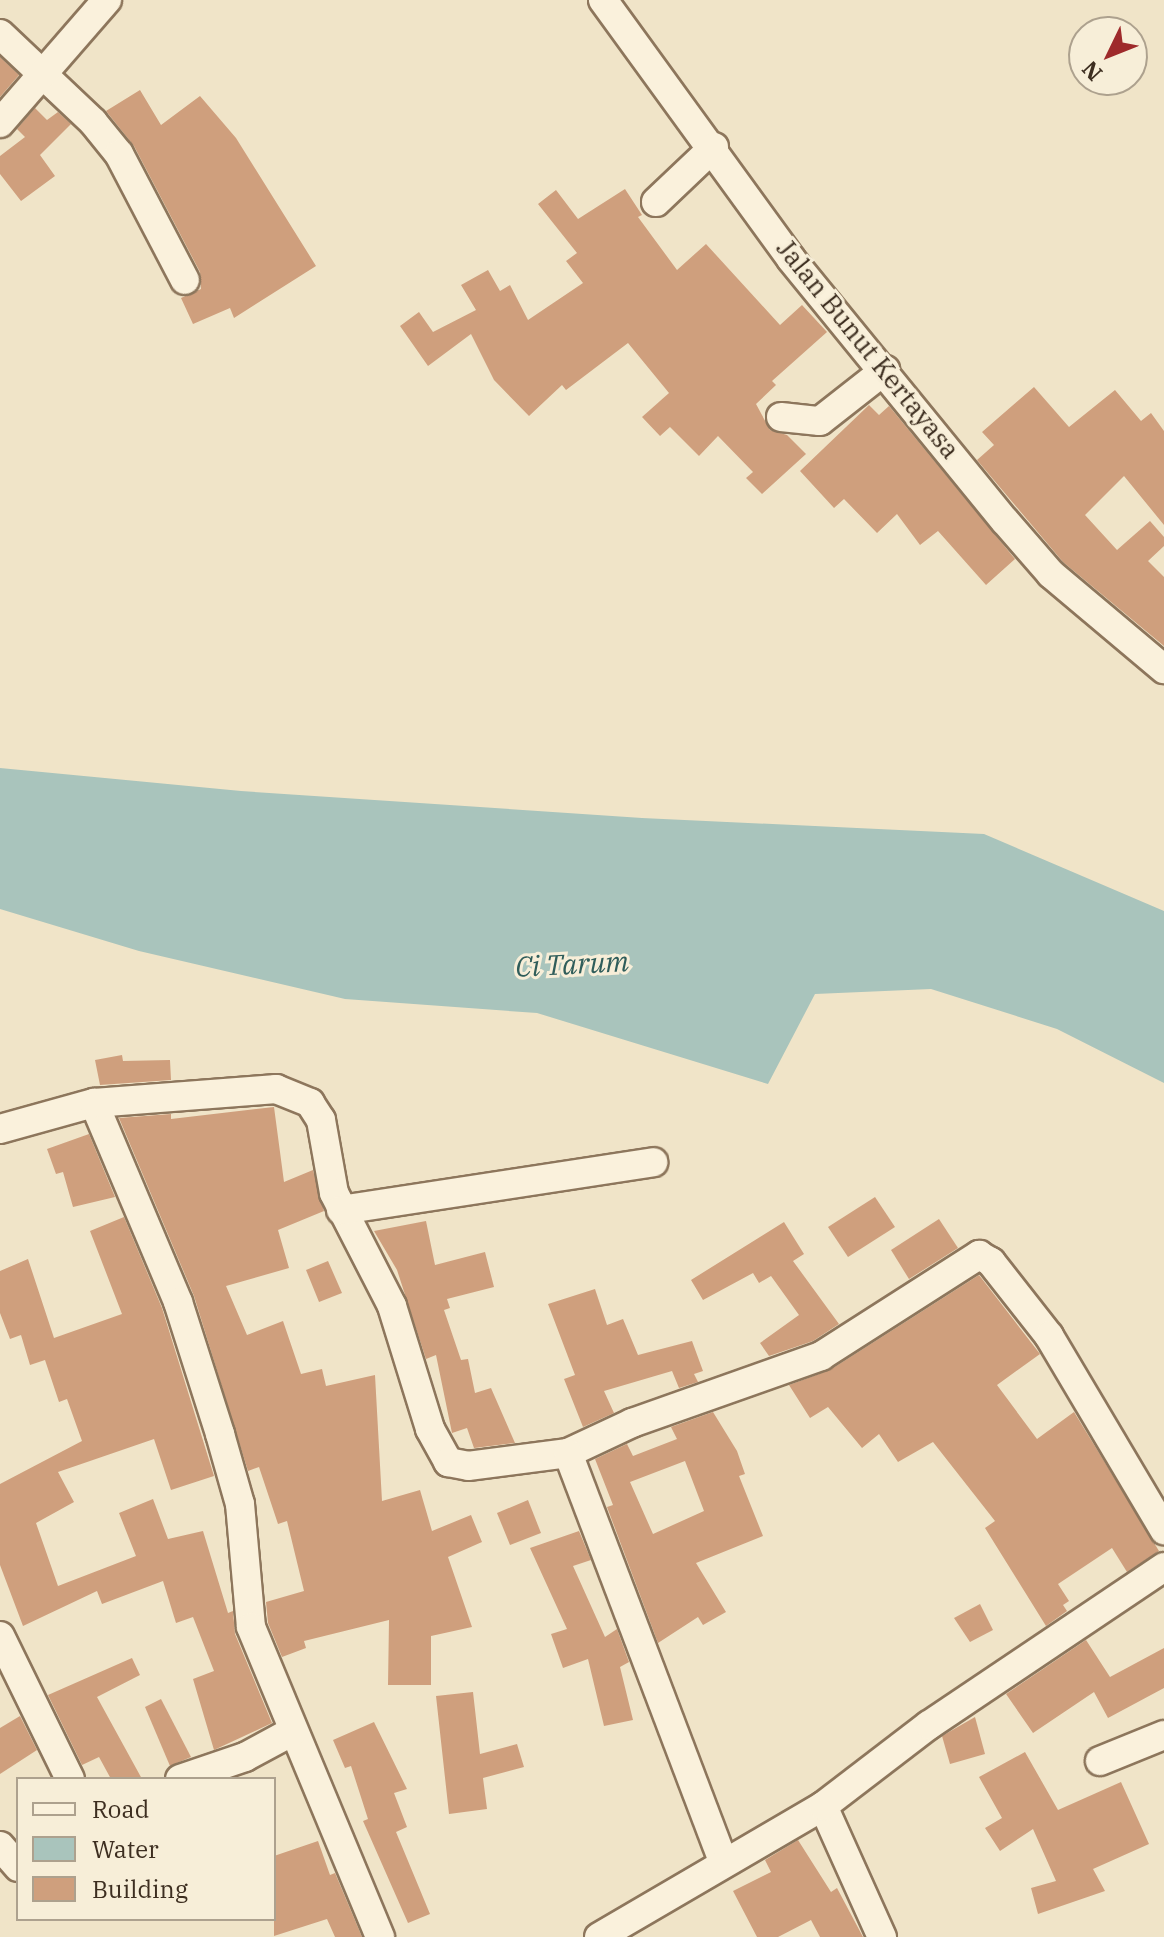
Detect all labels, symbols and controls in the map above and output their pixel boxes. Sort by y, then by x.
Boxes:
north arrow [1068,16,1148,96]
text: N [1075,55,1108,88]
street label: Jalan Bunut Kertayasa [770,233,966,465]
water label: Ci Tarum [514,944,630,984]
legend [16,1777,276,1921]
text: Road [92,1793,149,1825]
text: Water [92,1833,159,1865]
text: Building [92,1873,188,1905]

